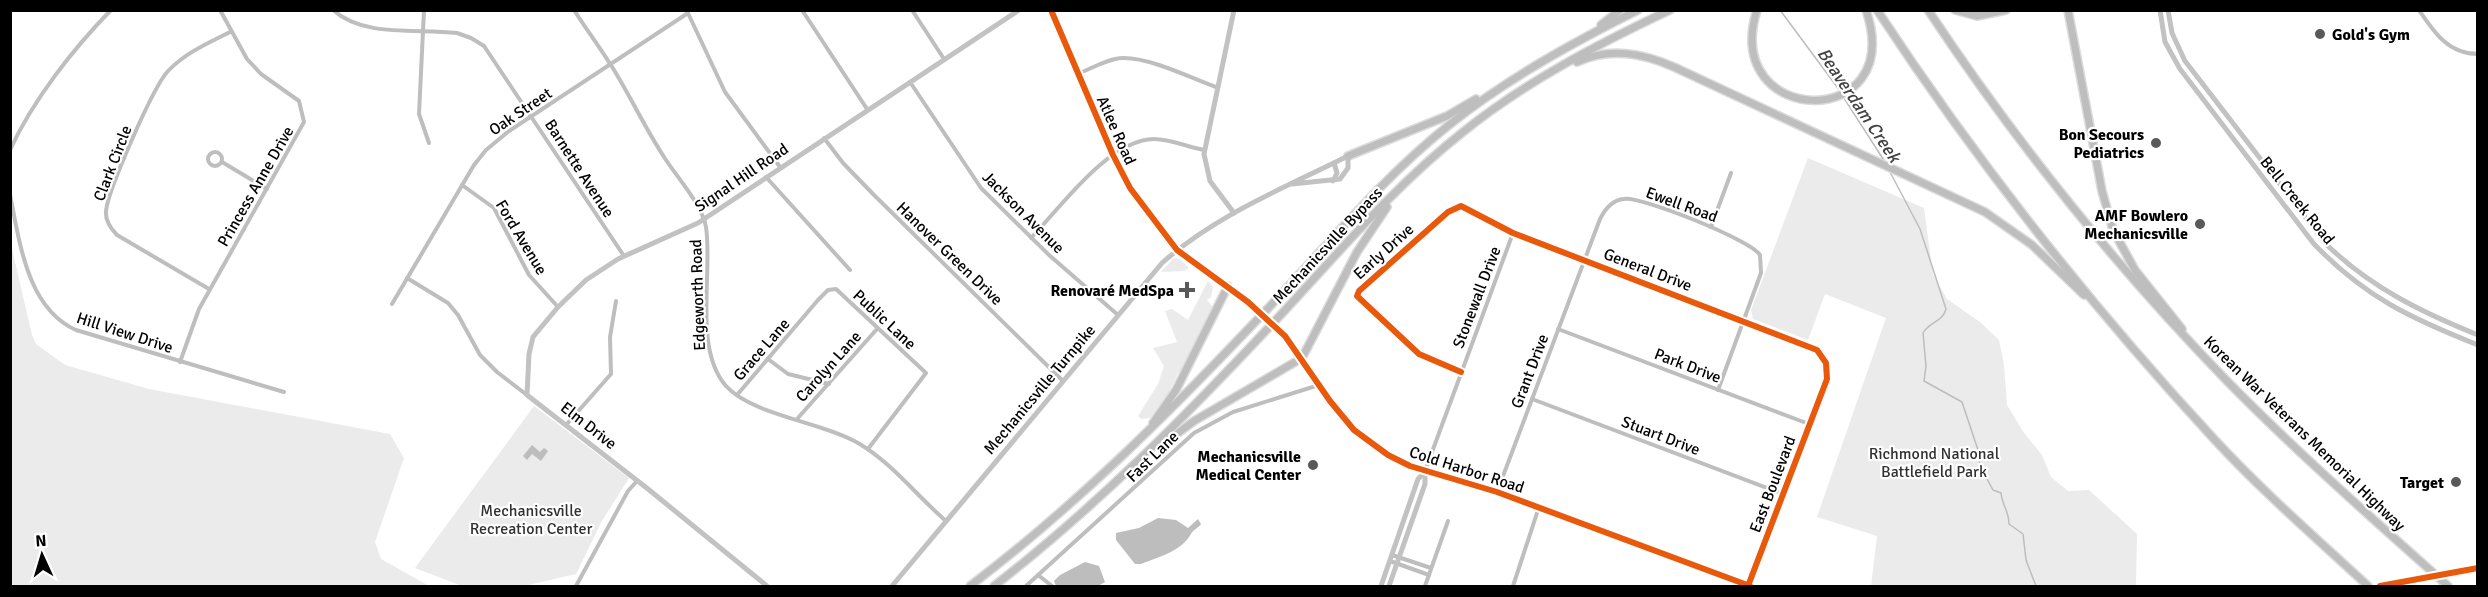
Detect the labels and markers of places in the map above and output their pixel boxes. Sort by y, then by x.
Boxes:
place label: Gold's Gym [2332,25,2410,45]
marker: Gold's Gym [2313,27,2327,41]
place label: Bon Secours Pediatrics [2059,125,2144,163]
marker: Bon Secours Pediatrics [2149,136,2163,150]
place label: AMF Bowlero Mechanicsville [2084,206,2188,244]
marker: AMF Bowlero Mechanicsville [2193,217,2207,231]
place label: Renovaré MedSpa [1050,281,1174,301]
marker: Renovaré MedSpa [1178,281,1196,299]
place label: Mechanicsville Medical Center [1195,447,1302,485]
marker: Mechanicsville Medical Center [1306,458,1320,472]
place label: Target [2400,473,2444,493]
marker: Target [2449,475,2463,489]

